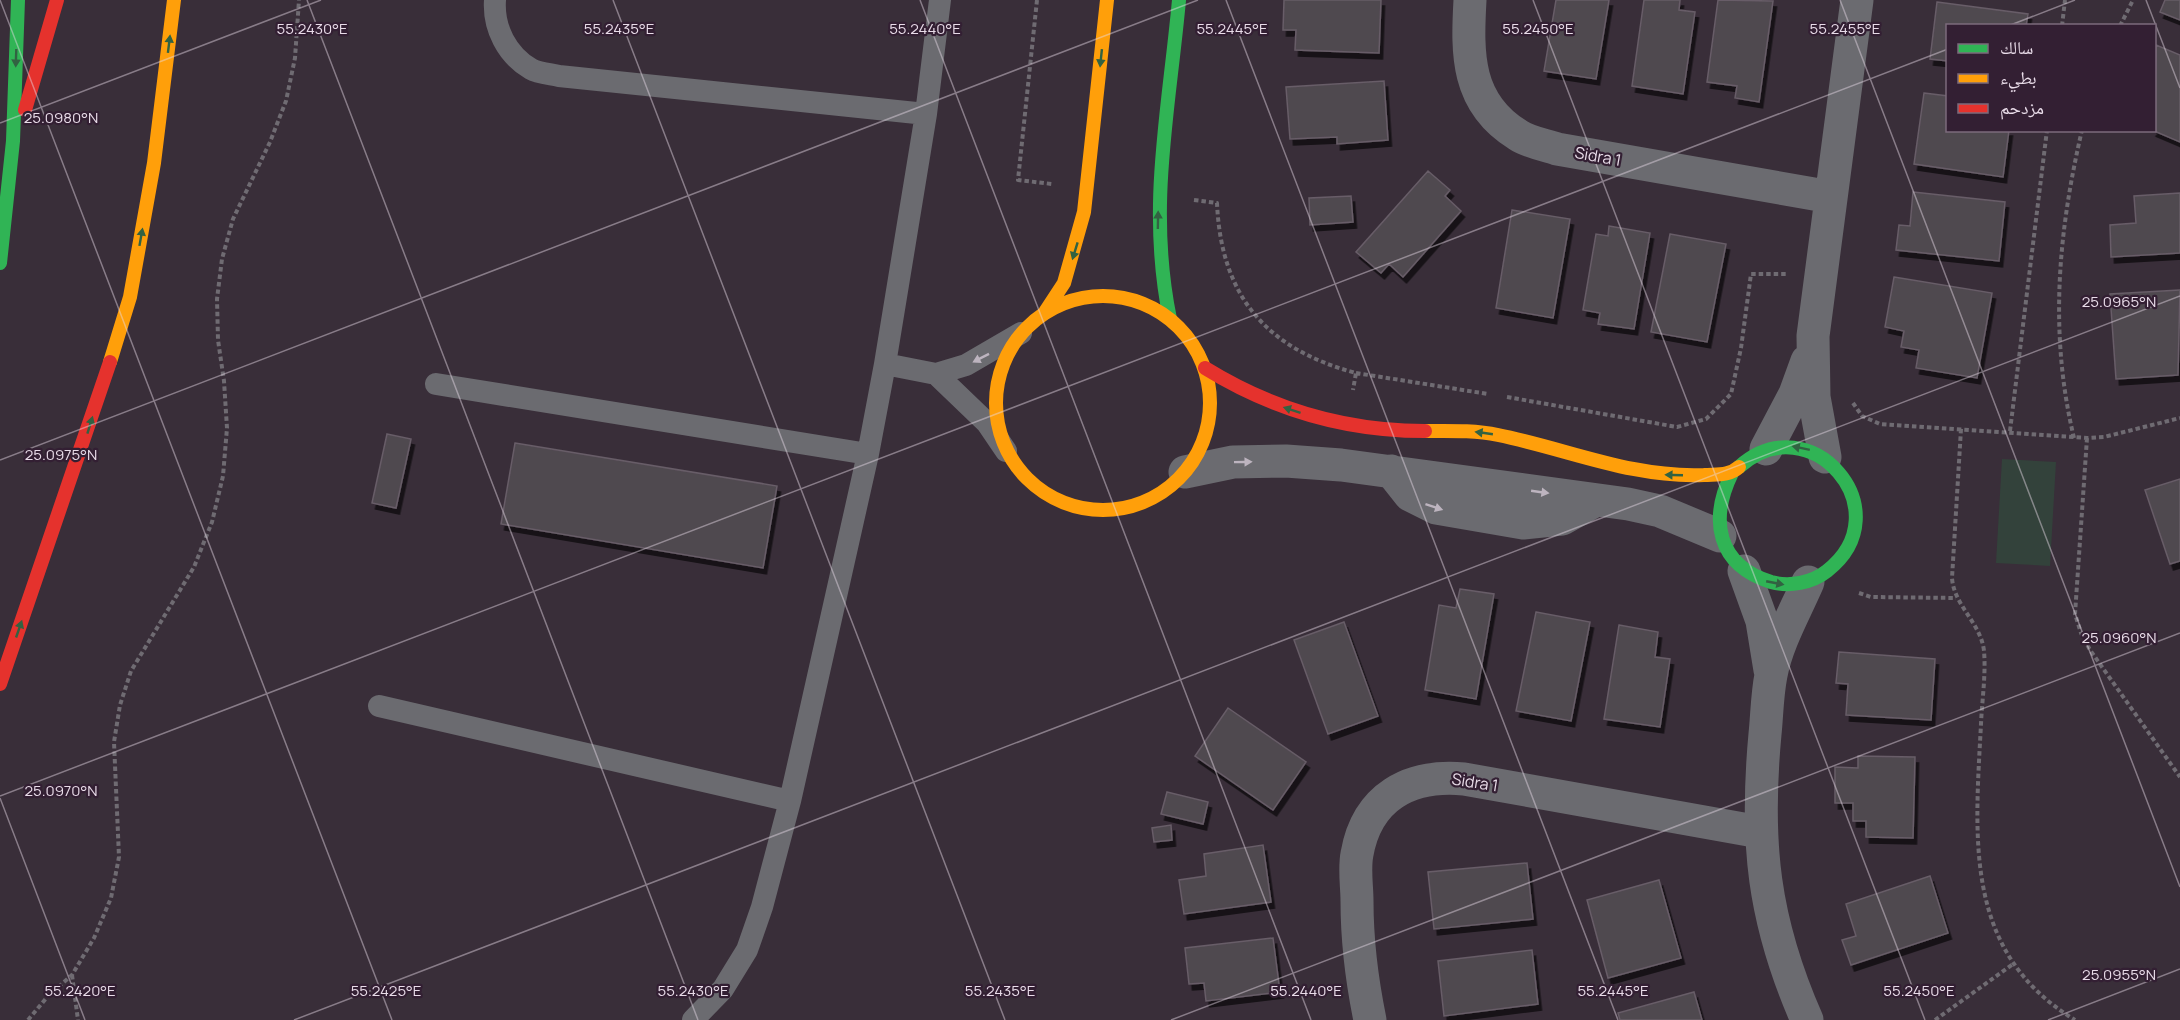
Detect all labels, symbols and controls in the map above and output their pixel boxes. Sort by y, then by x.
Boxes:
text: 55.2430°E [277,18,347,39]
text: 55.2435°E [584,18,654,39]
text: 55.2440°E [889,18,961,39]
text: 55.2445°E [1196,18,1268,39]
text: 55.2450°E [1502,18,1574,39]
text: 55.2455°E [1810,18,1880,39]
legend [1946,24,2156,132]
one-way arrow [164,34,173,53]
text: سالك [2000,35,2033,59]
one-way arrow [12,49,21,68]
one-way arrow [1096,49,1106,68]
text: بطيء [2000,65,2037,93]
text: مزدحم [2000,95,2044,120]
text: 25.0980°N [24,107,98,128]
street label: Sidra 1 [1573,141,1623,171]
one-way arrow [1153,210,1162,229]
one-way arrow [137,227,146,246]
one-way arrow [1070,242,1079,260]
text: 25.0965°N [2082,291,2156,312]
one-way arrow [972,353,989,362]
one-way arrow [1283,405,1301,414]
one-way arrow [86,416,95,434]
one-way arrow [1475,428,1494,438]
one-way arrow [1792,443,1810,453]
text: 25.0975°N [25,444,97,465]
one-way arrow [1233,457,1252,466]
one-way arrow [1665,471,1684,480]
one-way arrow [1531,488,1550,497]
one-way arrow [1425,503,1443,512]
one-way arrow [1766,579,1785,588]
one-way arrow [15,620,25,638]
text: 25.0960°N [2082,627,2156,648]
street label: Sidra 1 [1450,767,1500,797]
text: 25.0970°N [25,780,97,801]
text: 25.0955°N [2082,964,2156,985]
text: 55.2420°E [44,980,116,1001]
text: 55.2425°E [351,980,421,1001]
text: 55.2430°E [658,980,728,1001]
text: 55.2435°E [965,980,1035,1001]
text: 55.2440°E [1270,980,1342,1001]
text: 55.2445°E [1577,980,1649,1001]
text: 55.2450°E [1883,980,1955,1001]

